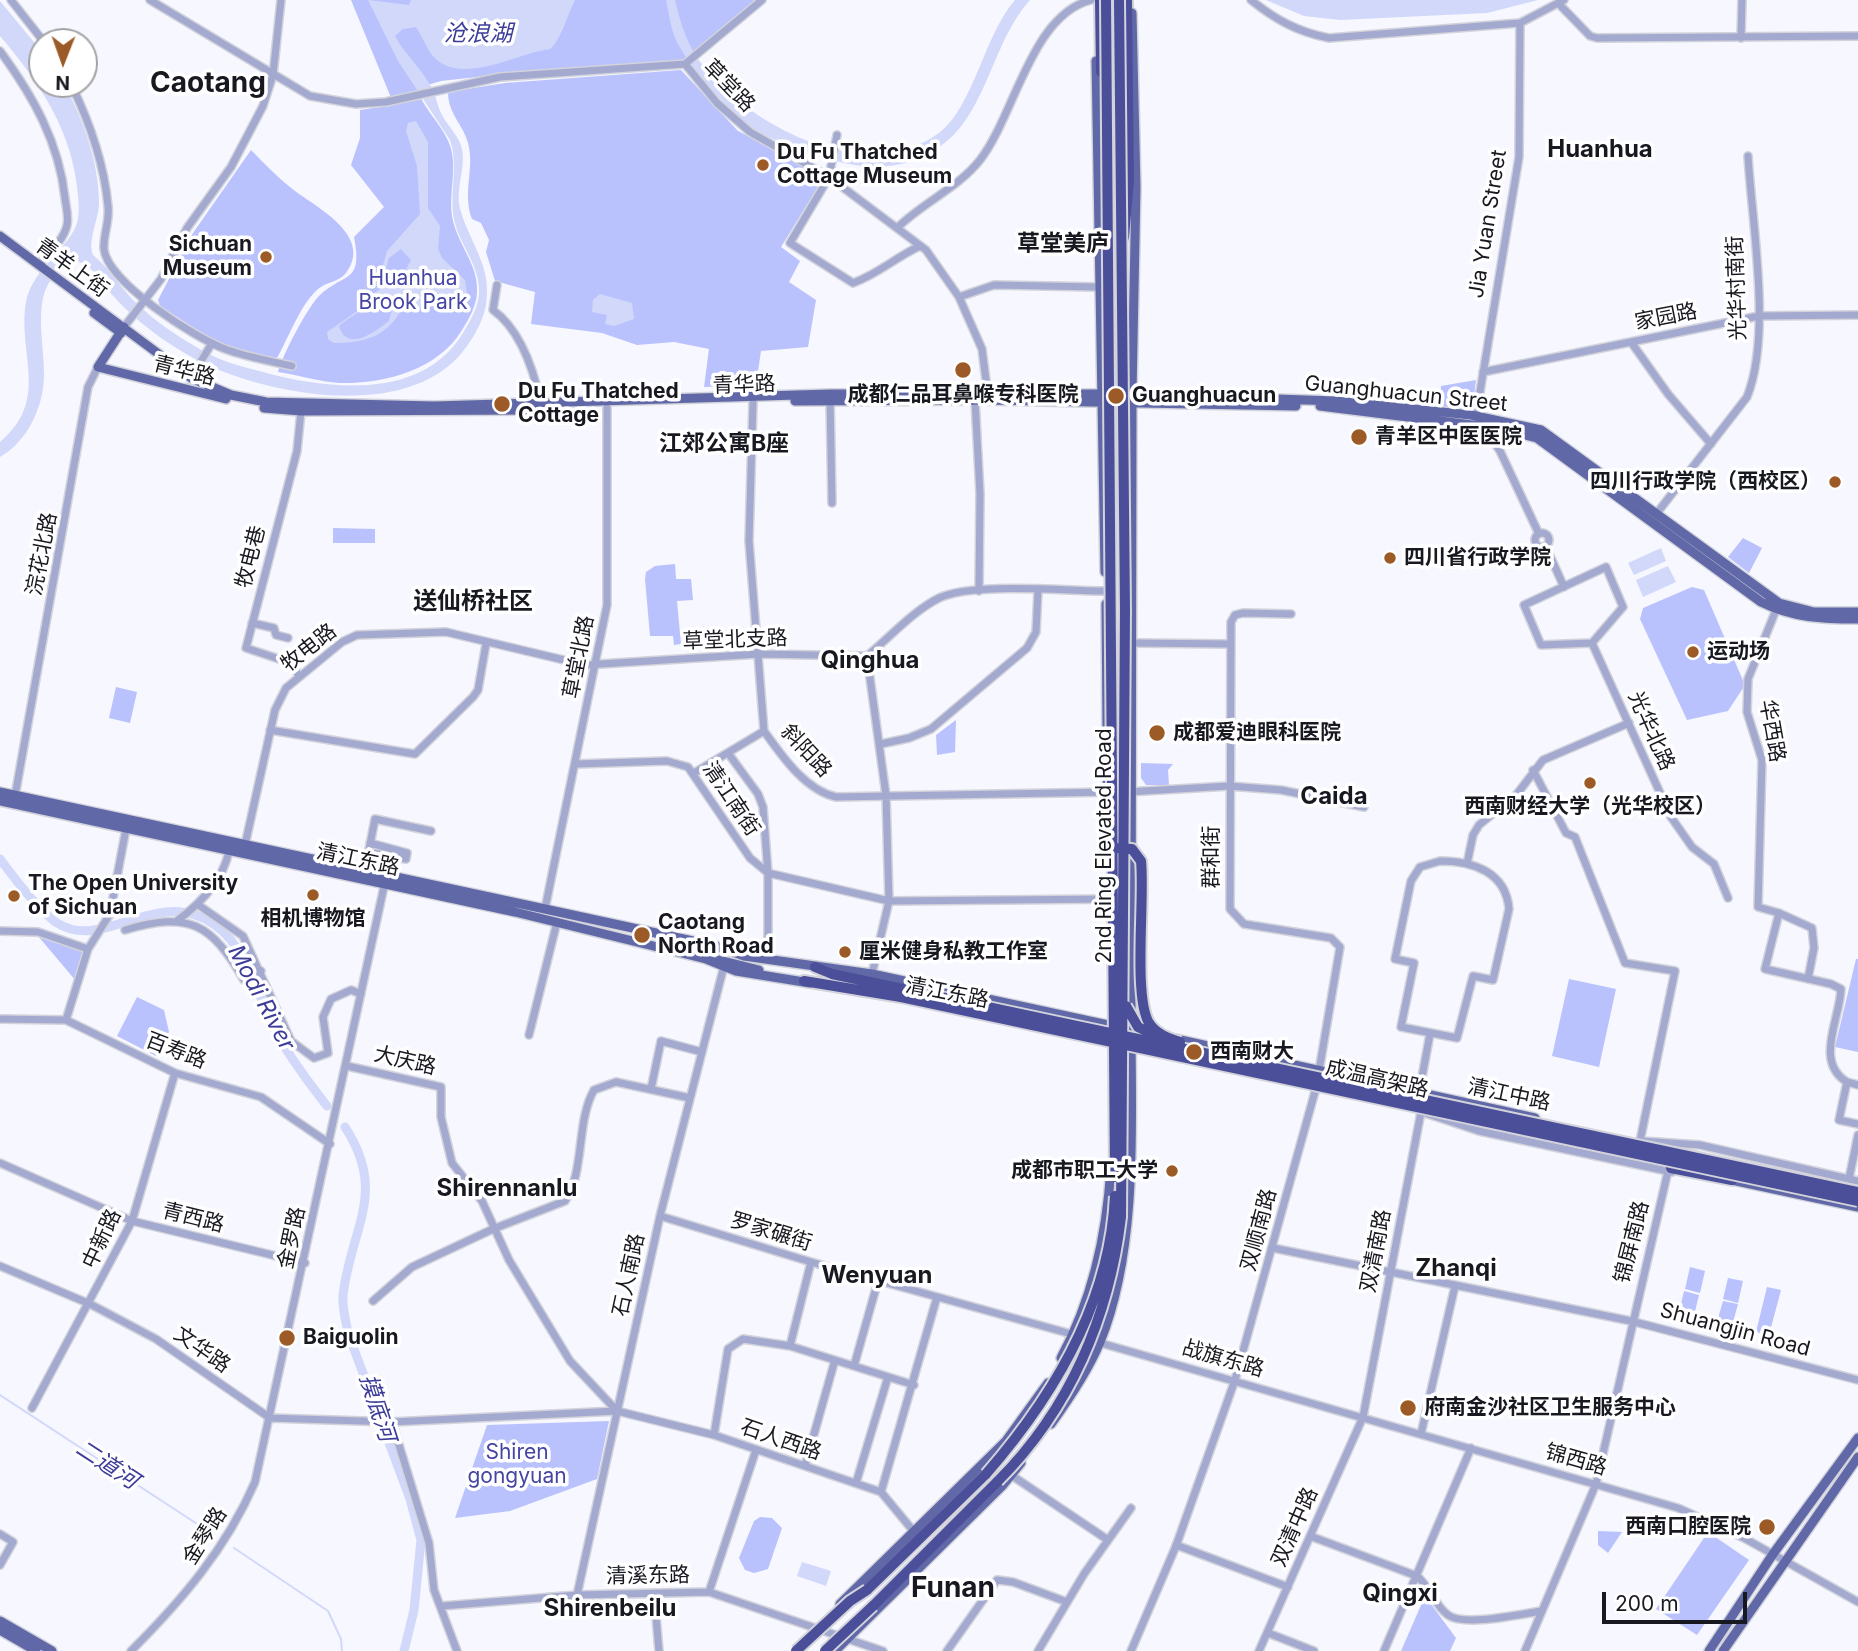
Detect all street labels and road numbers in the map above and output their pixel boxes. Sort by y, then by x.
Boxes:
street label: 草堂路 [698,55,760,117]
street label: Jia Yuan Street [1464,148,1512,300]
street label: 青羊上街 [31,233,113,303]
street label: 光华村南街 [1723,235,1751,341]
street label: 家园路 [1633,299,1699,335]
street label: 青华路 [150,351,218,391]
street label: 青华路 [712,371,776,399]
street label: Guanghuacun Street [1303,371,1509,417]
street label: 浣花北路 [22,510,62,598]
street label: 牧电巷 [231,523,271,591]
street label: 草堂北路 [559,613,599,701]
street label: 牧电路 [276,619,342,677]
street label: 草堂北支路 [682,626,788,654]
street label: 光华北路 [1622,688,1680,774]
street label: 华西路 [1754,698,1790,764]
street label: 斜阳路 [775,719,837,783]
street label: 2nd Ring Elevated Road [1092,728,1118,964]
street label: 清江南街 [697,757,765,841]
street label: 群和街 [1199,826,1225,888]
street label: 清江东路 [314,839,402,881]
street label: 清江东路 [903,973,991,1013]
street label: 百寿路 [142,1028,210,1074]
street label: 大庆路 [371,1042,439,1080]
street label: 成温高架路 [1323,1055,1431,1103]
street label: 清江中路 [1465,1074,1553,1116]
street label: 双顺南路 [1236,1186,1282,1274]
street label: 青西路 [159,1198,227,1238]
street label: 锦屏南路 [1610,1198,1654,1286]
street label: 中新路 [77,1205,127,1273]
street label: 金罗路 [273,1205,311,1271]
street label: 双清南路 [1356,1207,1396,1295]
street label: 罗家碾街 [727,1208,815,1256]
street label: 石人南路 [608,1231,650,1319]
street label: Shuangjin Road [1657,1298,1813,1362]
street label: 文华路 [169,1322,235,1378]
street label: 战旗东路 [1179,1335,1267,1383]
street label: 石人西路 [737,1414,825,1466]
street label: 锦西路 [1542,1439,1610,1481]
street label: 双清中路 [1266,1484,1324,1570]
street label: 金琴路 [178,1503,232,1569]
street label: 清溪东路 [606,1563,690,1589]

